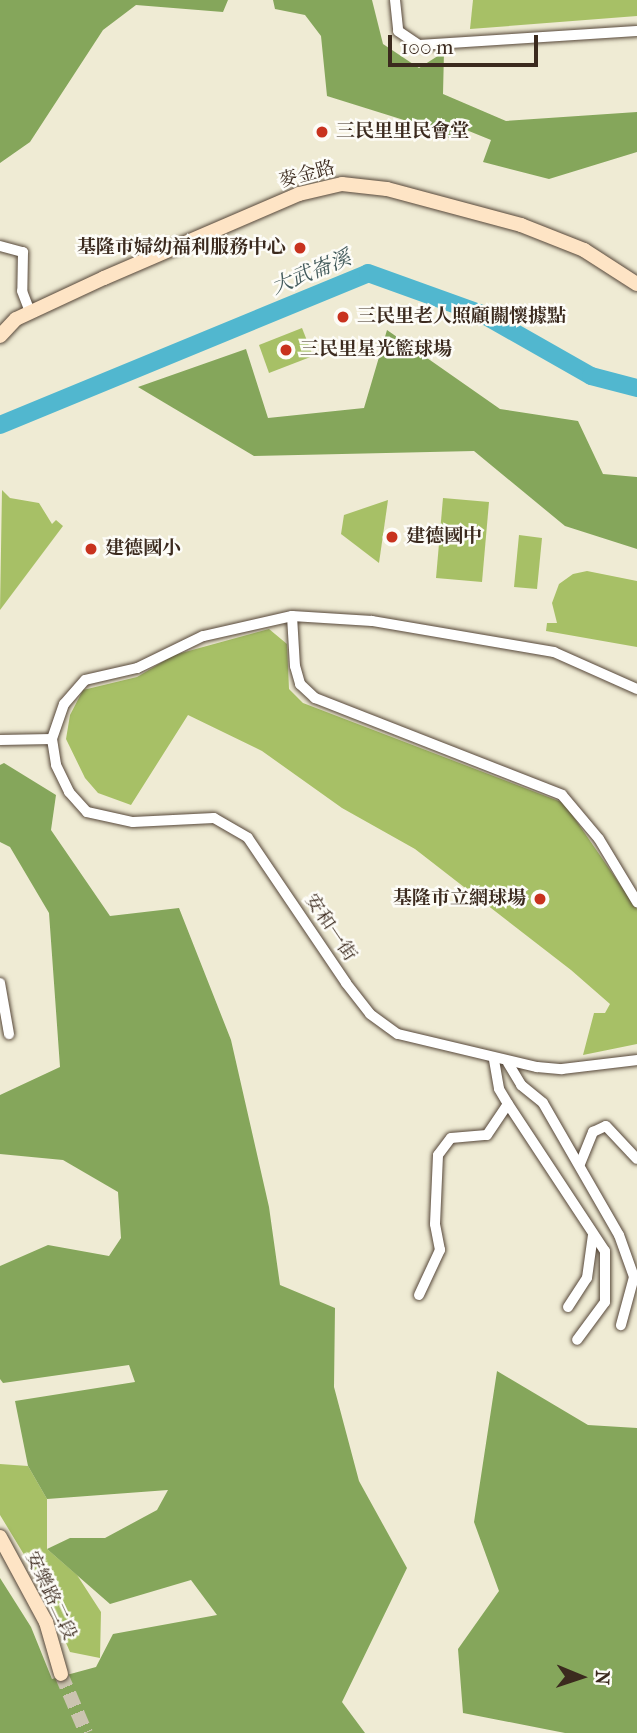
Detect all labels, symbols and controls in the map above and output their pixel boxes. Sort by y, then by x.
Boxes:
scale bar [392,21,542,65]
text: 100 m [401,35,454,59]
place label: 三民里里民會堂 [336,121,469,143]
marker: 三民里里民會堂 [314,124,330,140]
street label: 麥金路 [277,157,337,193]
place label: 基隆市婦幼福利服務中心 [77,237,286,259]
marker: 基隆市婦幼福利服務中心 [292,240,308,256]
water label: 大武崙溪 [267,245,355,299]
place label: 三民里老人照顧關懷據點 [357,306,566,328]
marker: 三民里老人照顧關懷據點 [335,309,351,325]
place label: 三民里星光籃球場 [300,339,452,361]
marker: 三民里星光籃球場 [278,342,294,358]
place label: 建德國中 [406,526,482,548]
marker: 建德國中 [384,529,400,545]
place label: 建德國小 [105,538,181,560]
marker: 建德國小 [83,541,99,557]
place label: 基隆市立網球場 [393,888,526,910]
street label: 安和一街 [299,890,361,966]
marker: 基隆市立網球場 [532,891,548,907]
street label: 安樂路二段 [20,1548,80,1644]
north arrow [546,1642,616,1712]
text: N [591,1670,613,1685]

